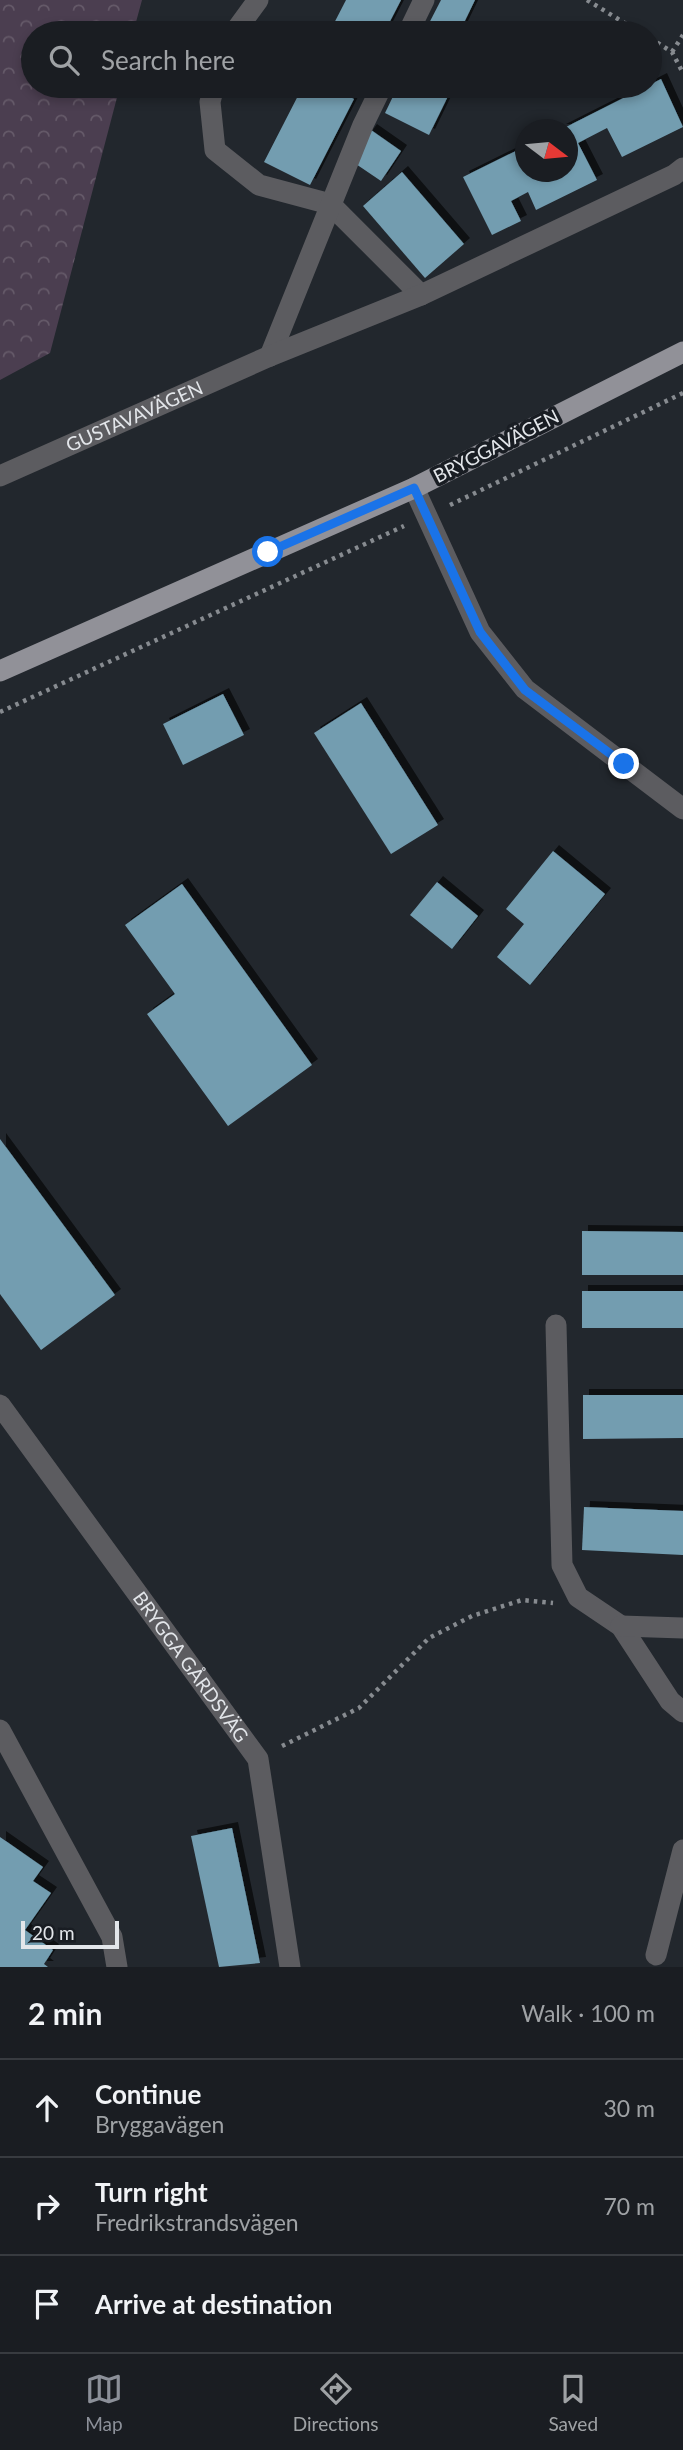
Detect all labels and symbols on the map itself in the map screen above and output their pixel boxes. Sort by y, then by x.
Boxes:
north arrow [515,119,578,182]
street label: GUSTAVAVÄGEN [62,375,206,456]
street label: BRYGGAVÄGEN [429,404,562,487]
route start [252,536,283,567]
route end [608,748,639,779]
street label: BRYGGA GÅRDSVÄG [129,1587,254,1746]
scale bar [21,1918,119,1950]

